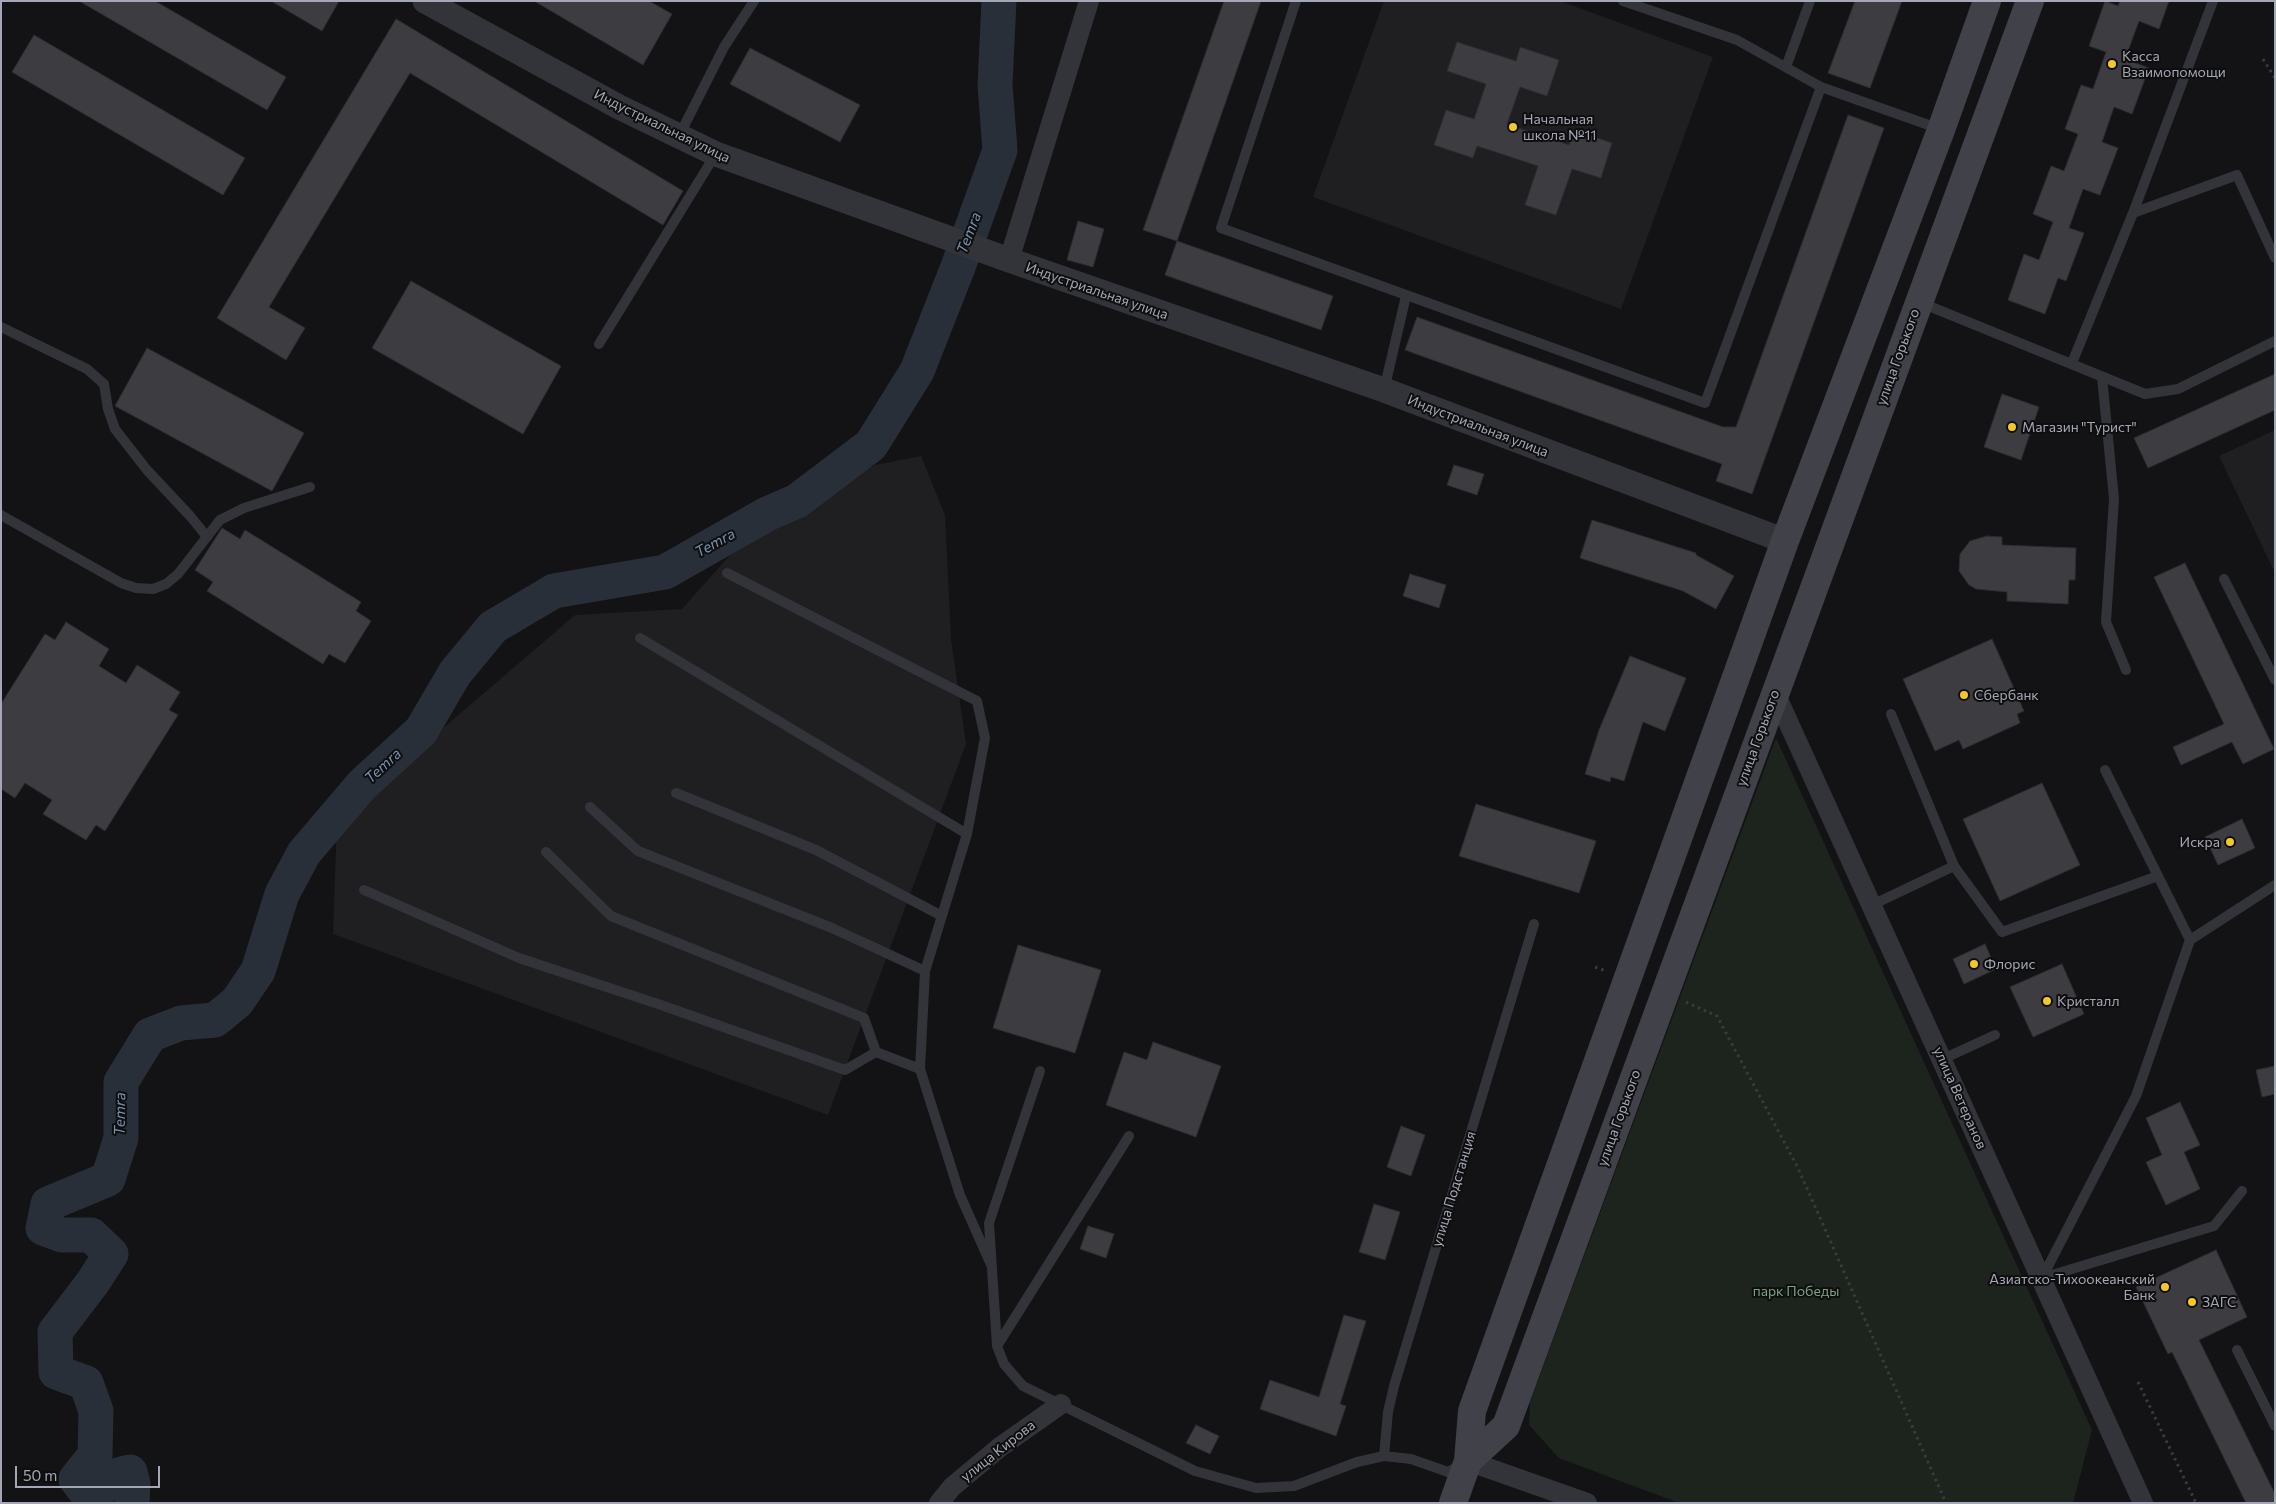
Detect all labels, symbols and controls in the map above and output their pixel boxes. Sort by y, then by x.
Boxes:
place label: Касса Взаимопомощи [2122,48,2226,80]
marker: Касса Взаимопомощи [2106,58,2118,70]
street label: Индустриальная улица [591,86,733,166]
place label: Начальная школа №11 [1523,111,1596,144]
marker: Начальная школа №11 [1507,121,1519,133]
water label: Temra [953,210,985,256]
street label: Индустриальная улица [1024,259,1170,323]
street label: улица Горького [1873,306,1923,408]
street label: Индустриальная улица [1405,391,1551,461]
place label: Магазин "Турист" [2022,419,2137,435]
marker: Магазин "Турист" [2006,421,2018,433]
water label: Temra [692,525,738,561]
street label: улица Горького [1733,687,1783,789]
place label: Сбербанк [1974,687,2039,703]
marker: Сбербанк [1958,689,1970,701]
water label: Temra [361,745,405,787]
place label: Искра [2180,834,2220,850]
marker: Искра [2224,836,2236,848]
place label: Флорис [1984,956,2035,972]
marker: Флорис [1968,958,1980,970]
place label: Кристалл [2057,993,2120,1009]
marker: Кристалл [2041,995,2053,1007]
street label: улица Ветеранов [1930,1044,1990,1152]
street label: улица Горького [1594,1067,1644,1169]
water label: Temra [111,1092,129,1136]
street label: улица Подстанция [1428,1129,1480,1249]
place label: Азиатско-Тихоокеанский Банк [1989,1271,2155,1304]
marker: Азиатско-Тихоокеанский Банк [2159,1281,2171,1293]
park label: парк Победы [1753,1283,1839,1299]
place label: ЗАГС [2202,1294,2237,1310]
marker: ЗАГС [2186,1296,2198,1308]
street label: улица Кирова [958,1417,1038,1485]
scale bar [18,1456,162,1488]
text: 50 m [23,1466,57,1484]

